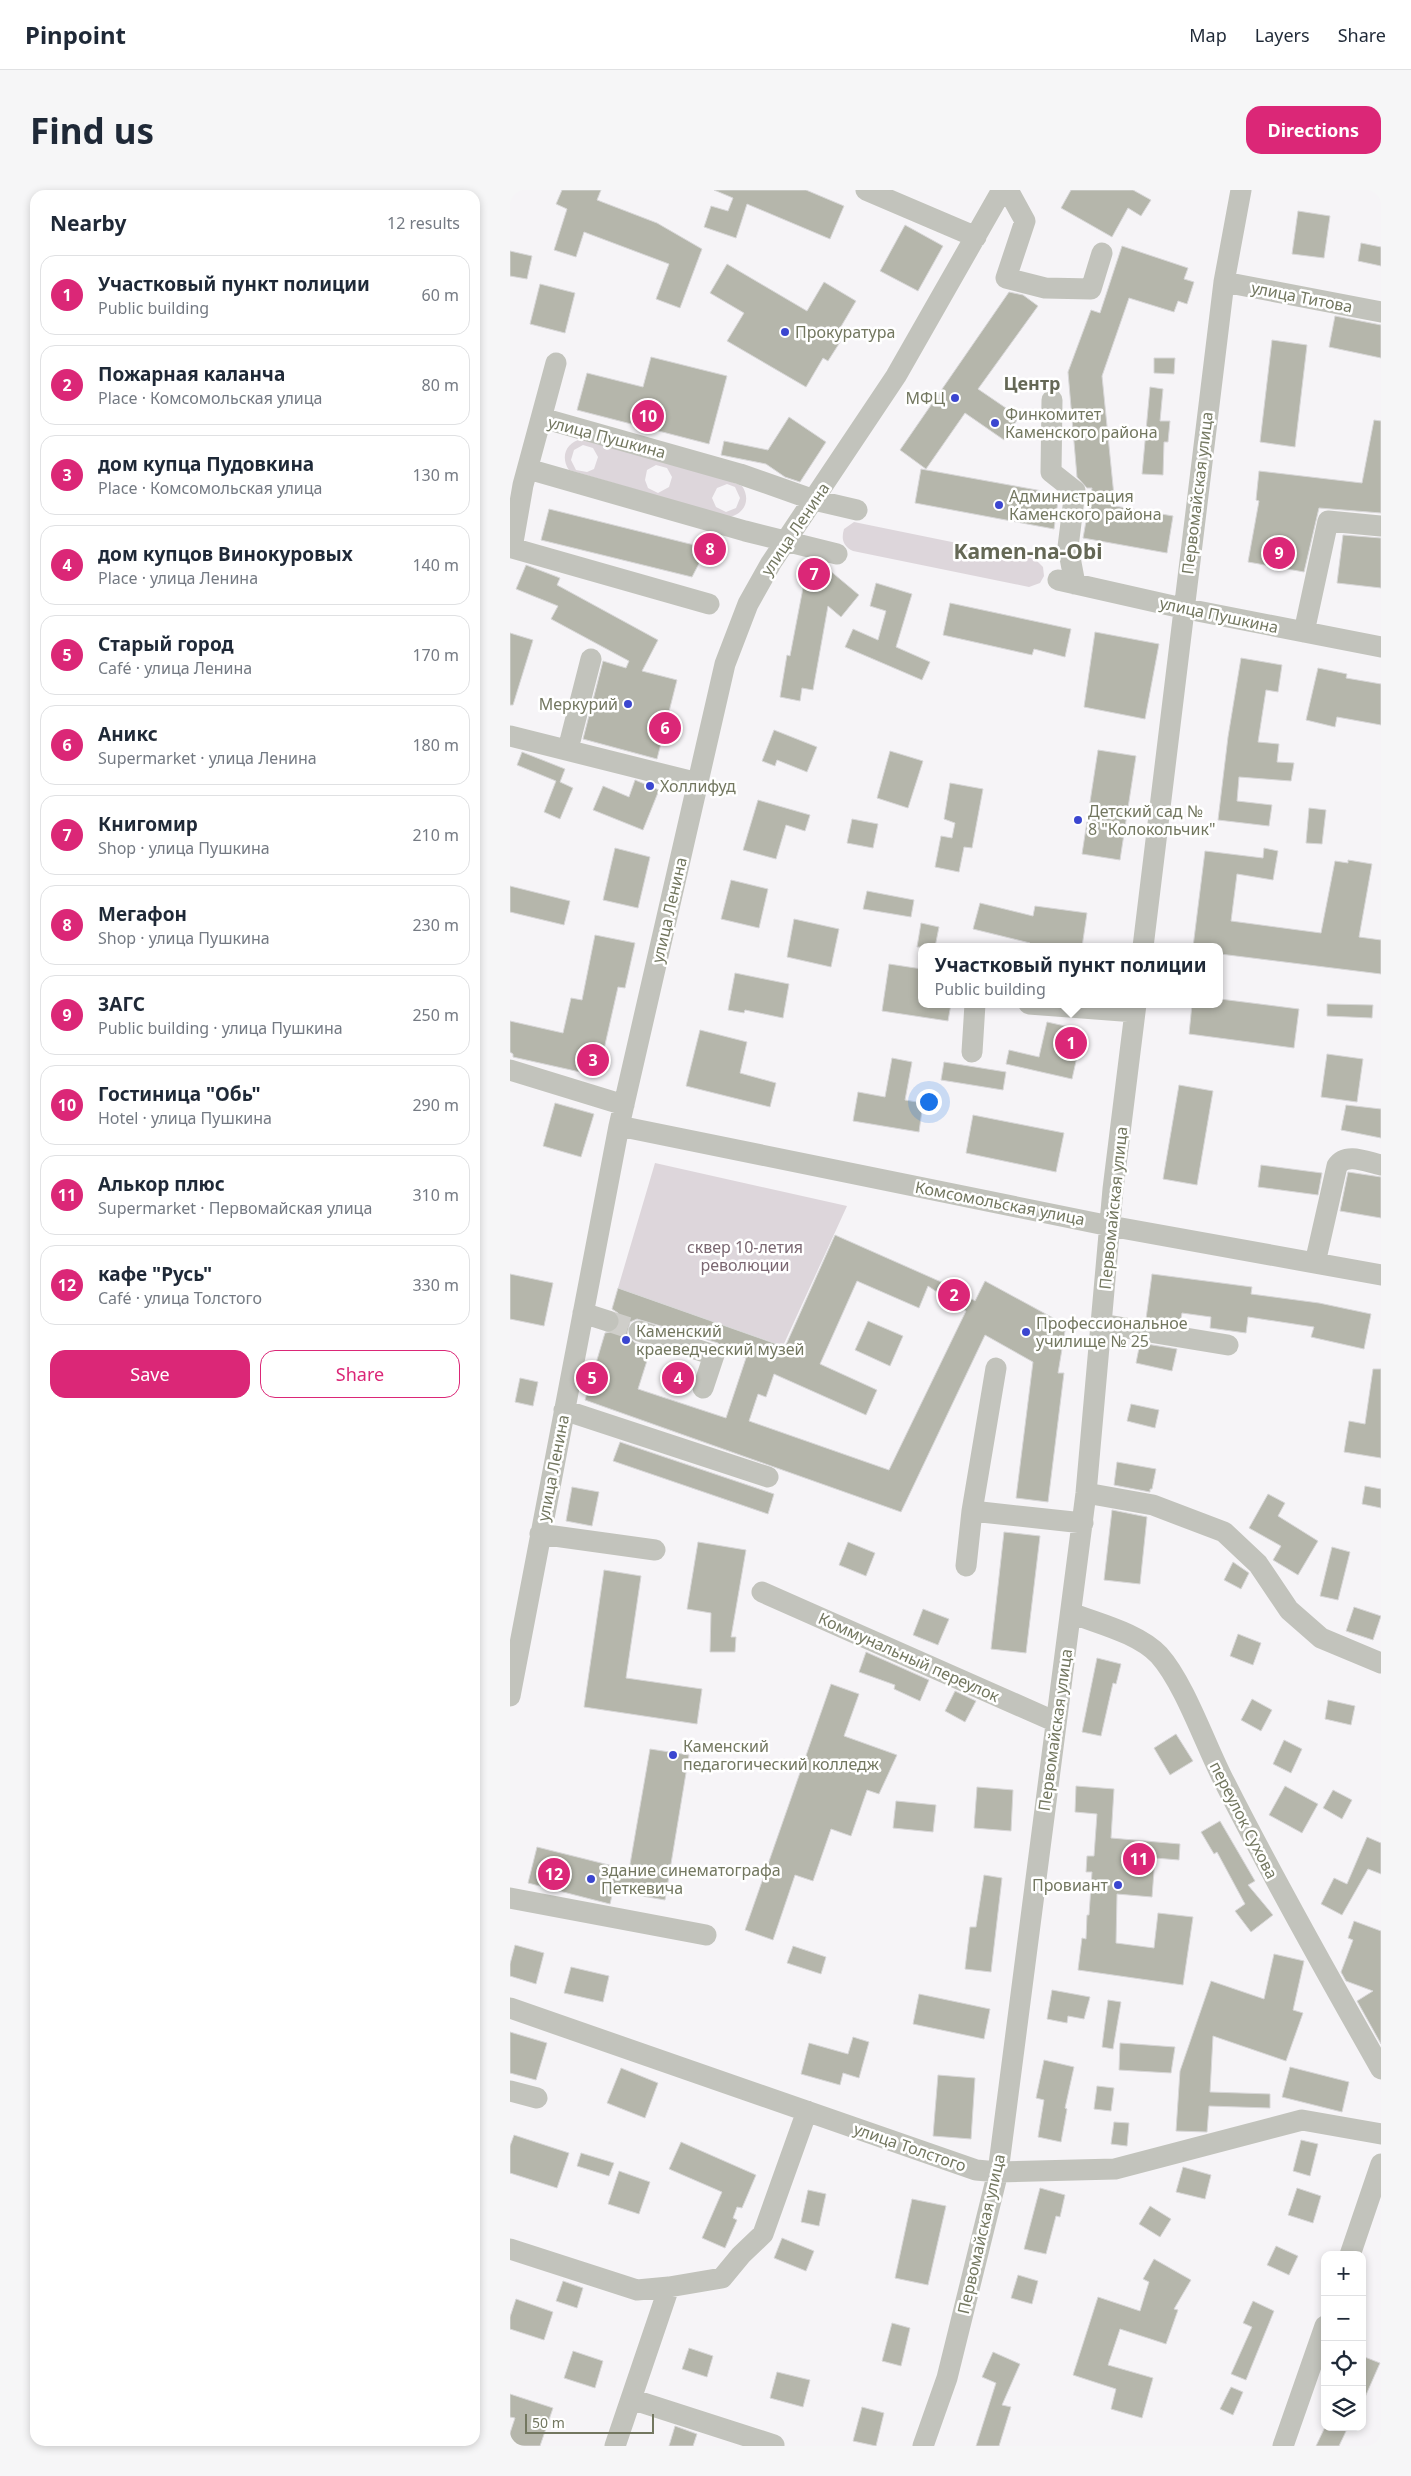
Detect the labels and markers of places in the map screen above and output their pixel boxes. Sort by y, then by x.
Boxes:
place label: Прокуратура [795,321,895,343]
marker: Прокуратура [779,326,791,338]
place label: МФЦ [906,387,945,409]
marker: МФЦ [949,392,961,404]
pin: 10 [632,397,664,435]
place label: Финкомитет Каменского района [1005,403,1158,443]
marker: Финкомитет Каменского района [989,417,1001,429]
place label: Администрация Каменского района [1009,485,1162,525]
marker: Администрация Каменского района [993,499,1005,511]
pin: 8 [694,530,726,568]
pin: 9 [1263,534,1295,572]
pin: 7 [798,555,830,593]
place label: Меркурий [539,693,618,715]
marker: Меркурий [622,698,634,710]
pin: 6 [649,709,681,747]
place label: Холлифуд [660,775,736,797]
marker: Холлифуд [644,780,656,792]
place label: Детский сад № 8 "Колокольчик" [1088,800,1215,840]
marker: Детский сад № 8 "Колокольчик" [1072,814,1084,826]
pin: 1 [1055,1024,1087,1062]
pin: 3 [577,1041,609,1079]
pin: 2 [938,1276,970,1314]
place label: Профессиональное училище № 25 [1036,1312,1188,1352]
place label: Каменский краеведческий музей [636,1320,805,1360]
marker: Профессиональное училище № 25 [1020,1326,1032,1338]
marker: Каменский краеведческий музей [620,1334,632,1346]
pin: 5 [576,1359,608,1397]
pin: 4 [662,1359,694,1397]
place label: Каменский педагогический колледж [683,1735,880,1775]
marker: Каменский педагогический колледж [667,1749,679,1761]
pin: 11 [1123,1840,1155,1878]
pin: 12 [538,1855,570,1893]
place label: здание синематографа Петкевича [601,1859,781,1899]
marker: здание синематографа Петкевича [585,1873,597,1885]
place label: Провиант [1032,1874,1109,1896]
marker: Провиант [1112,1879,1124,1891]

